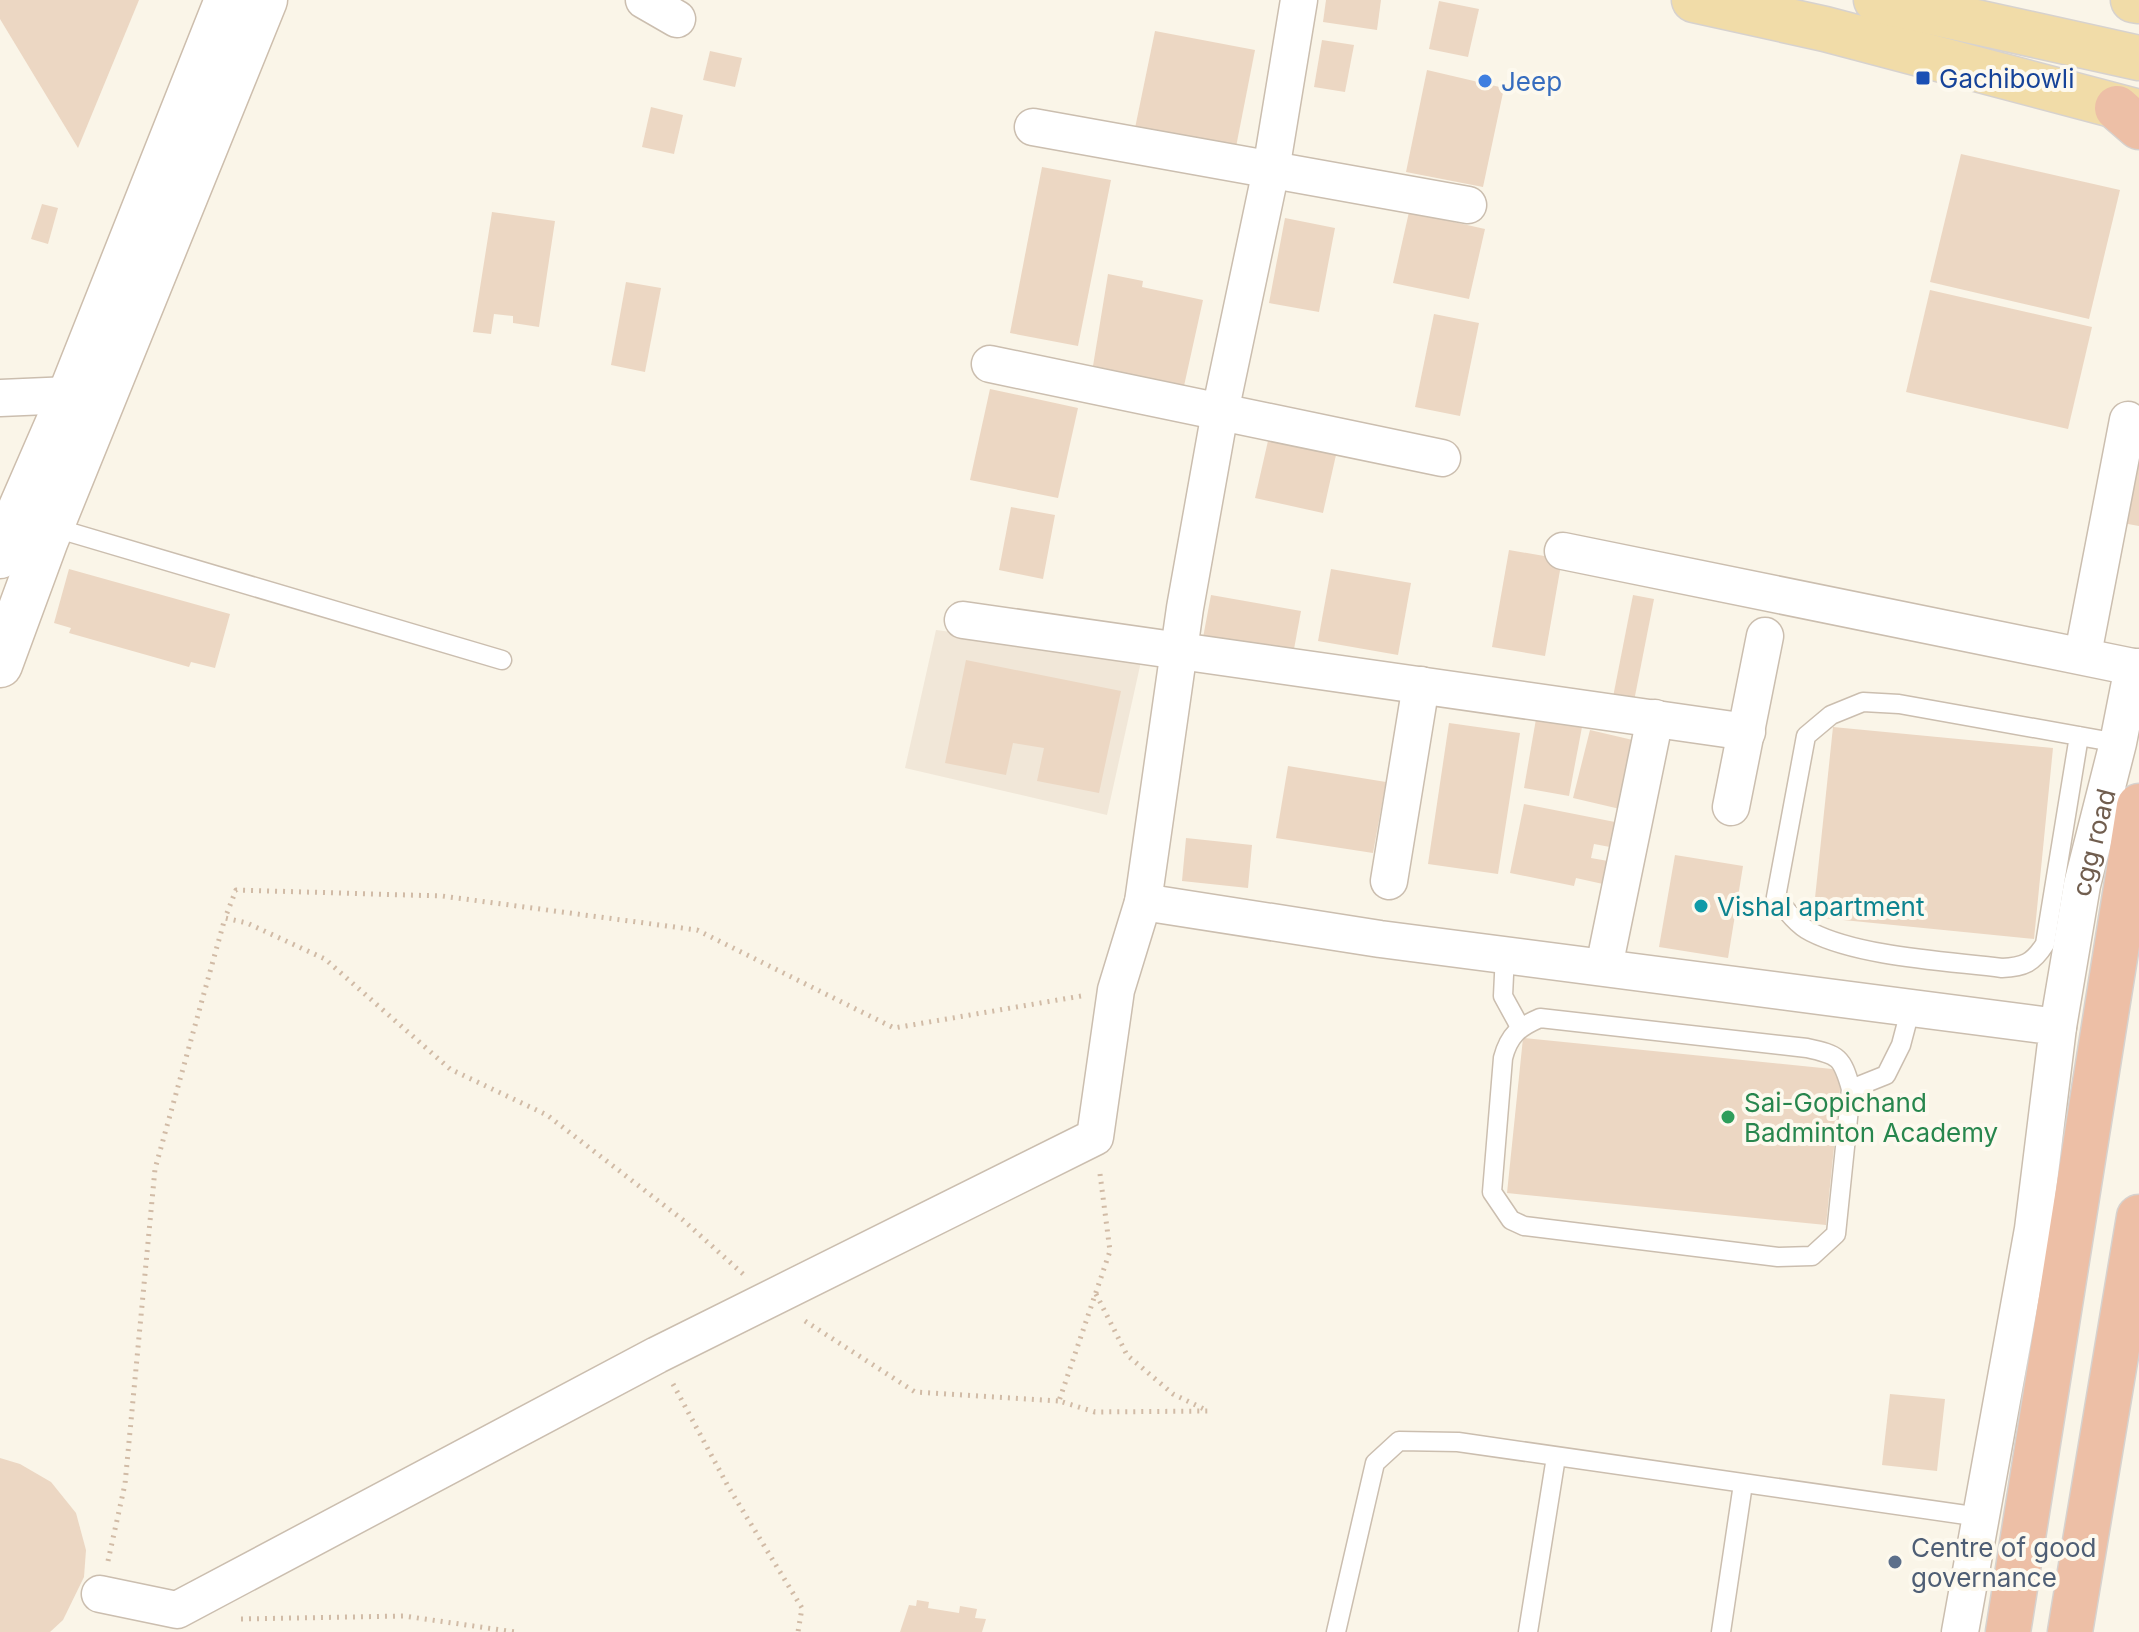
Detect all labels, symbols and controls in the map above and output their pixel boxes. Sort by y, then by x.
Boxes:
place label: Gachibowli [1939,63,2074,94]
place label: Jeep [1501,66,1562,97]
marker: Gachibowli [1914,69,1932,87]
marker: Jeep [1476,72,1494,90]
street label: cgg road [2065,785,2121,898]
place label: Vishal apartment [1717,891,1924,922]
marker: Vishal apartment [1692,897,1710,915]
place label: Sai-Gopichand Badminton Academy [1744,1087,1998,1148]
marker: Sai-Gopichand Badminton Academy [1719,1108,1737,1126]
place label: Centre of good governance [1911,1532,2096,1593]
marker: Centre of good governance [1886,1553,1904,1571]

